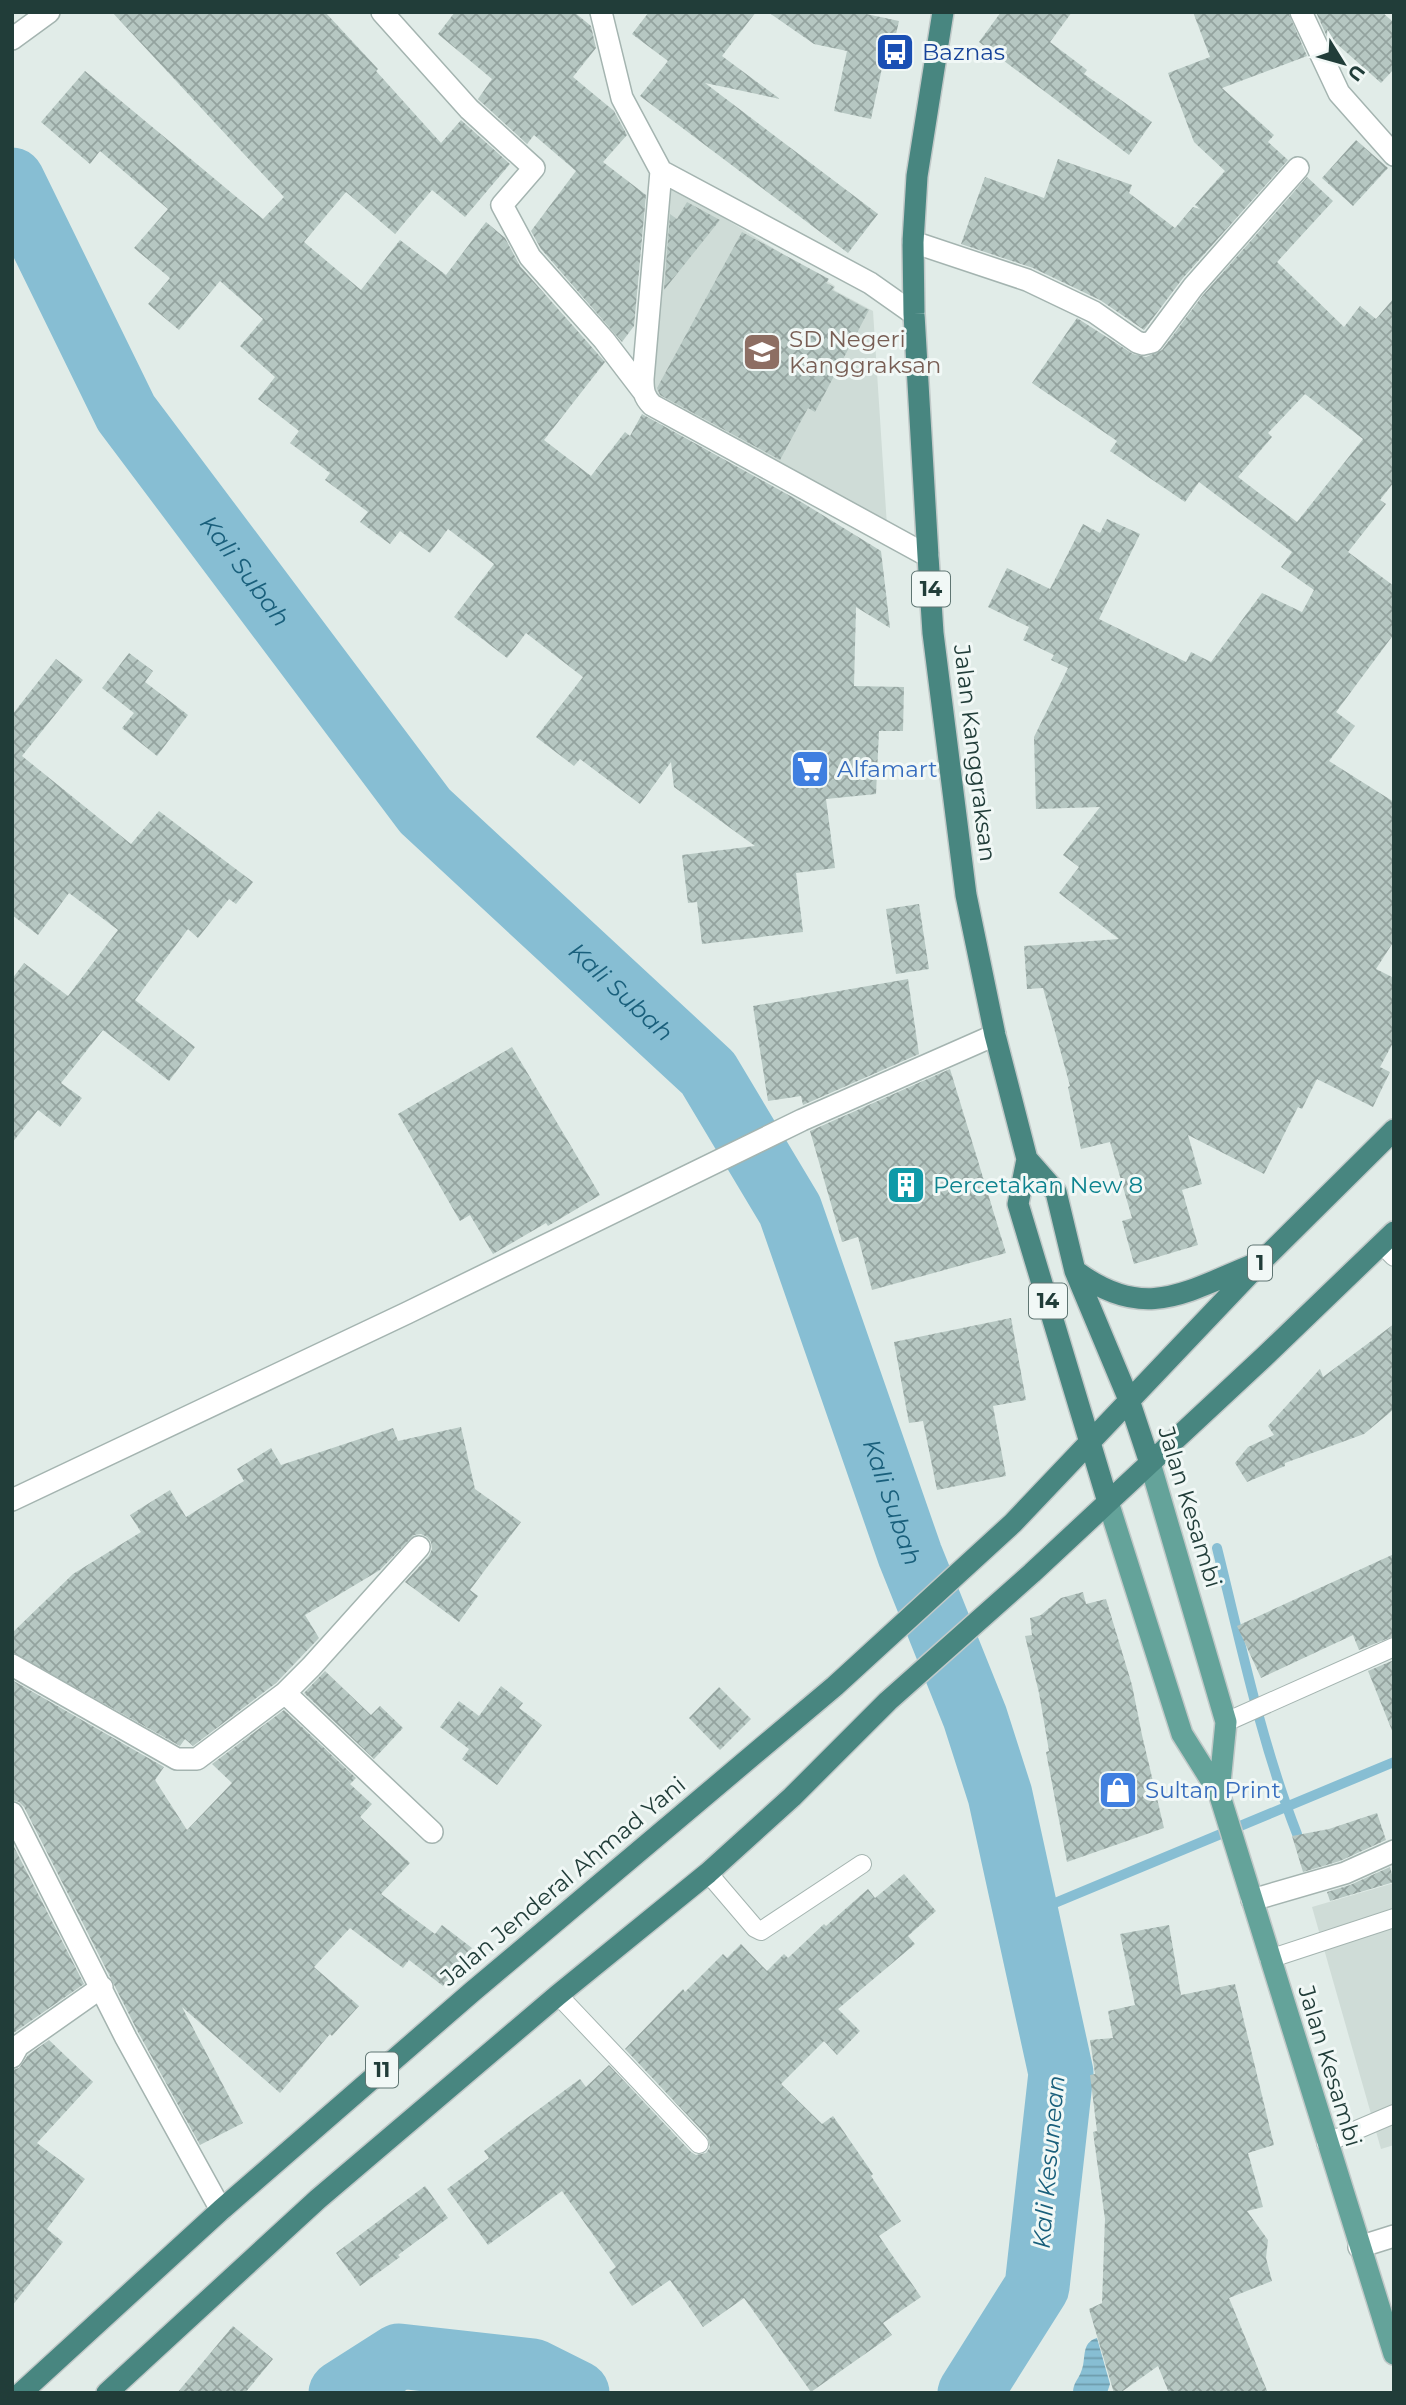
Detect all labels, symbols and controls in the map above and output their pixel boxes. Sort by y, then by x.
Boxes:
north arrow [1308,28,1378,98]
bus stop icon: Baznas [874,31,916,73]
place label: Baznas [922,38,1005,66]
text: U [1342,60,1370,86]
place label: SD Negeri Kanggraksan [789,325,941,379]
school or university icon: SD Negeri Kanggraksan [741,331,783,373]
water label: Kali Subah [194,509,296,632]
road number: 14 [912,572,950,606]
street label: Jalan Kanggraksan [948,642,1002,863]
supermarket icon: Alfamart [789,748,831,790]
place label: Alfamart [837,755,938,783]
water label: Kali Subah [563,937,679,1047]
building icon: Percetakan New 8 [885,1164,927,1206]
place label: Percetakan New 8 [933,1171,1143,1199]
road number: 1 [1248,1246,1272,1280]
road number: 14 [1029,1284,1067,1318]
street label: Jalan Kesambi [1152,1422,1228,1591]
water label: Kali Subah [857,1435,928,1570]
shop icon: Sultan Print [1097,1769,1139,1811]
street label: Jalan Jenderal Ahmad Yani [434,1770,691,1992]
place label: Sultan Print [1145,1776,1281,1804]
street label: Jalan Kesambi [1292,1981,1368,2150]
road number: 11 [366,2052,398,2088]
water label: Kali Kesunean [1026,2074,1071,2250]

